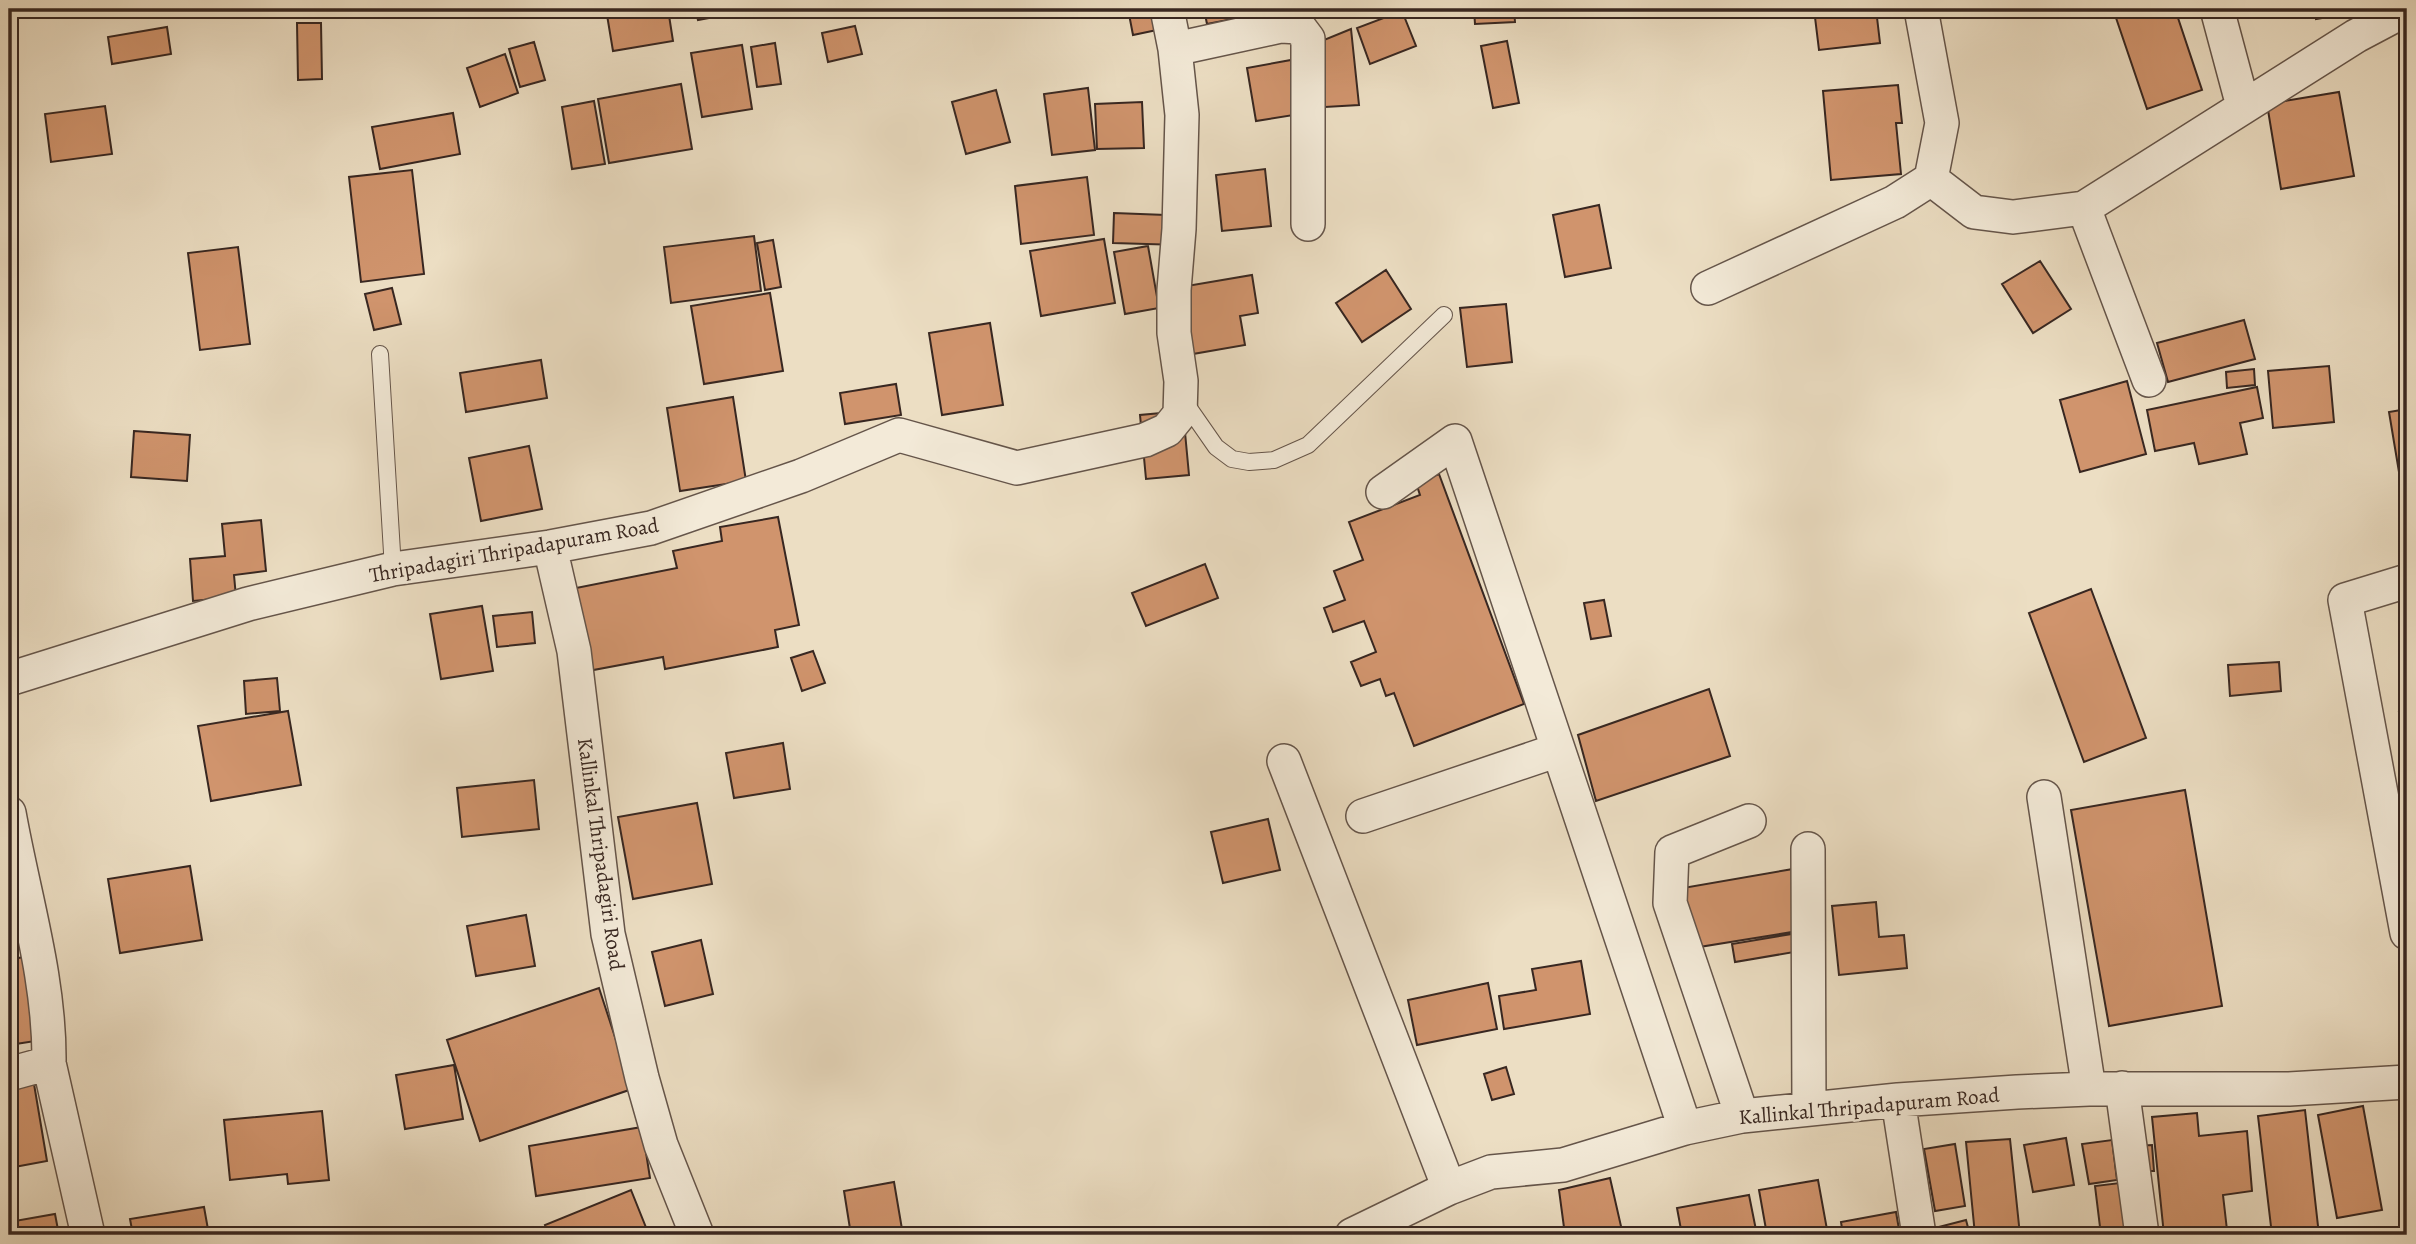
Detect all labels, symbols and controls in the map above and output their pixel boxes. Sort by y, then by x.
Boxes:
street label: Thripadagiri Thripadapuram Road [367,511,662,589]
street label: Kallinkal Thripadagiri Road [571,736,631,973]
street label: Kallinkal Thripadapuram Road [1737,1081,2001,1131]

